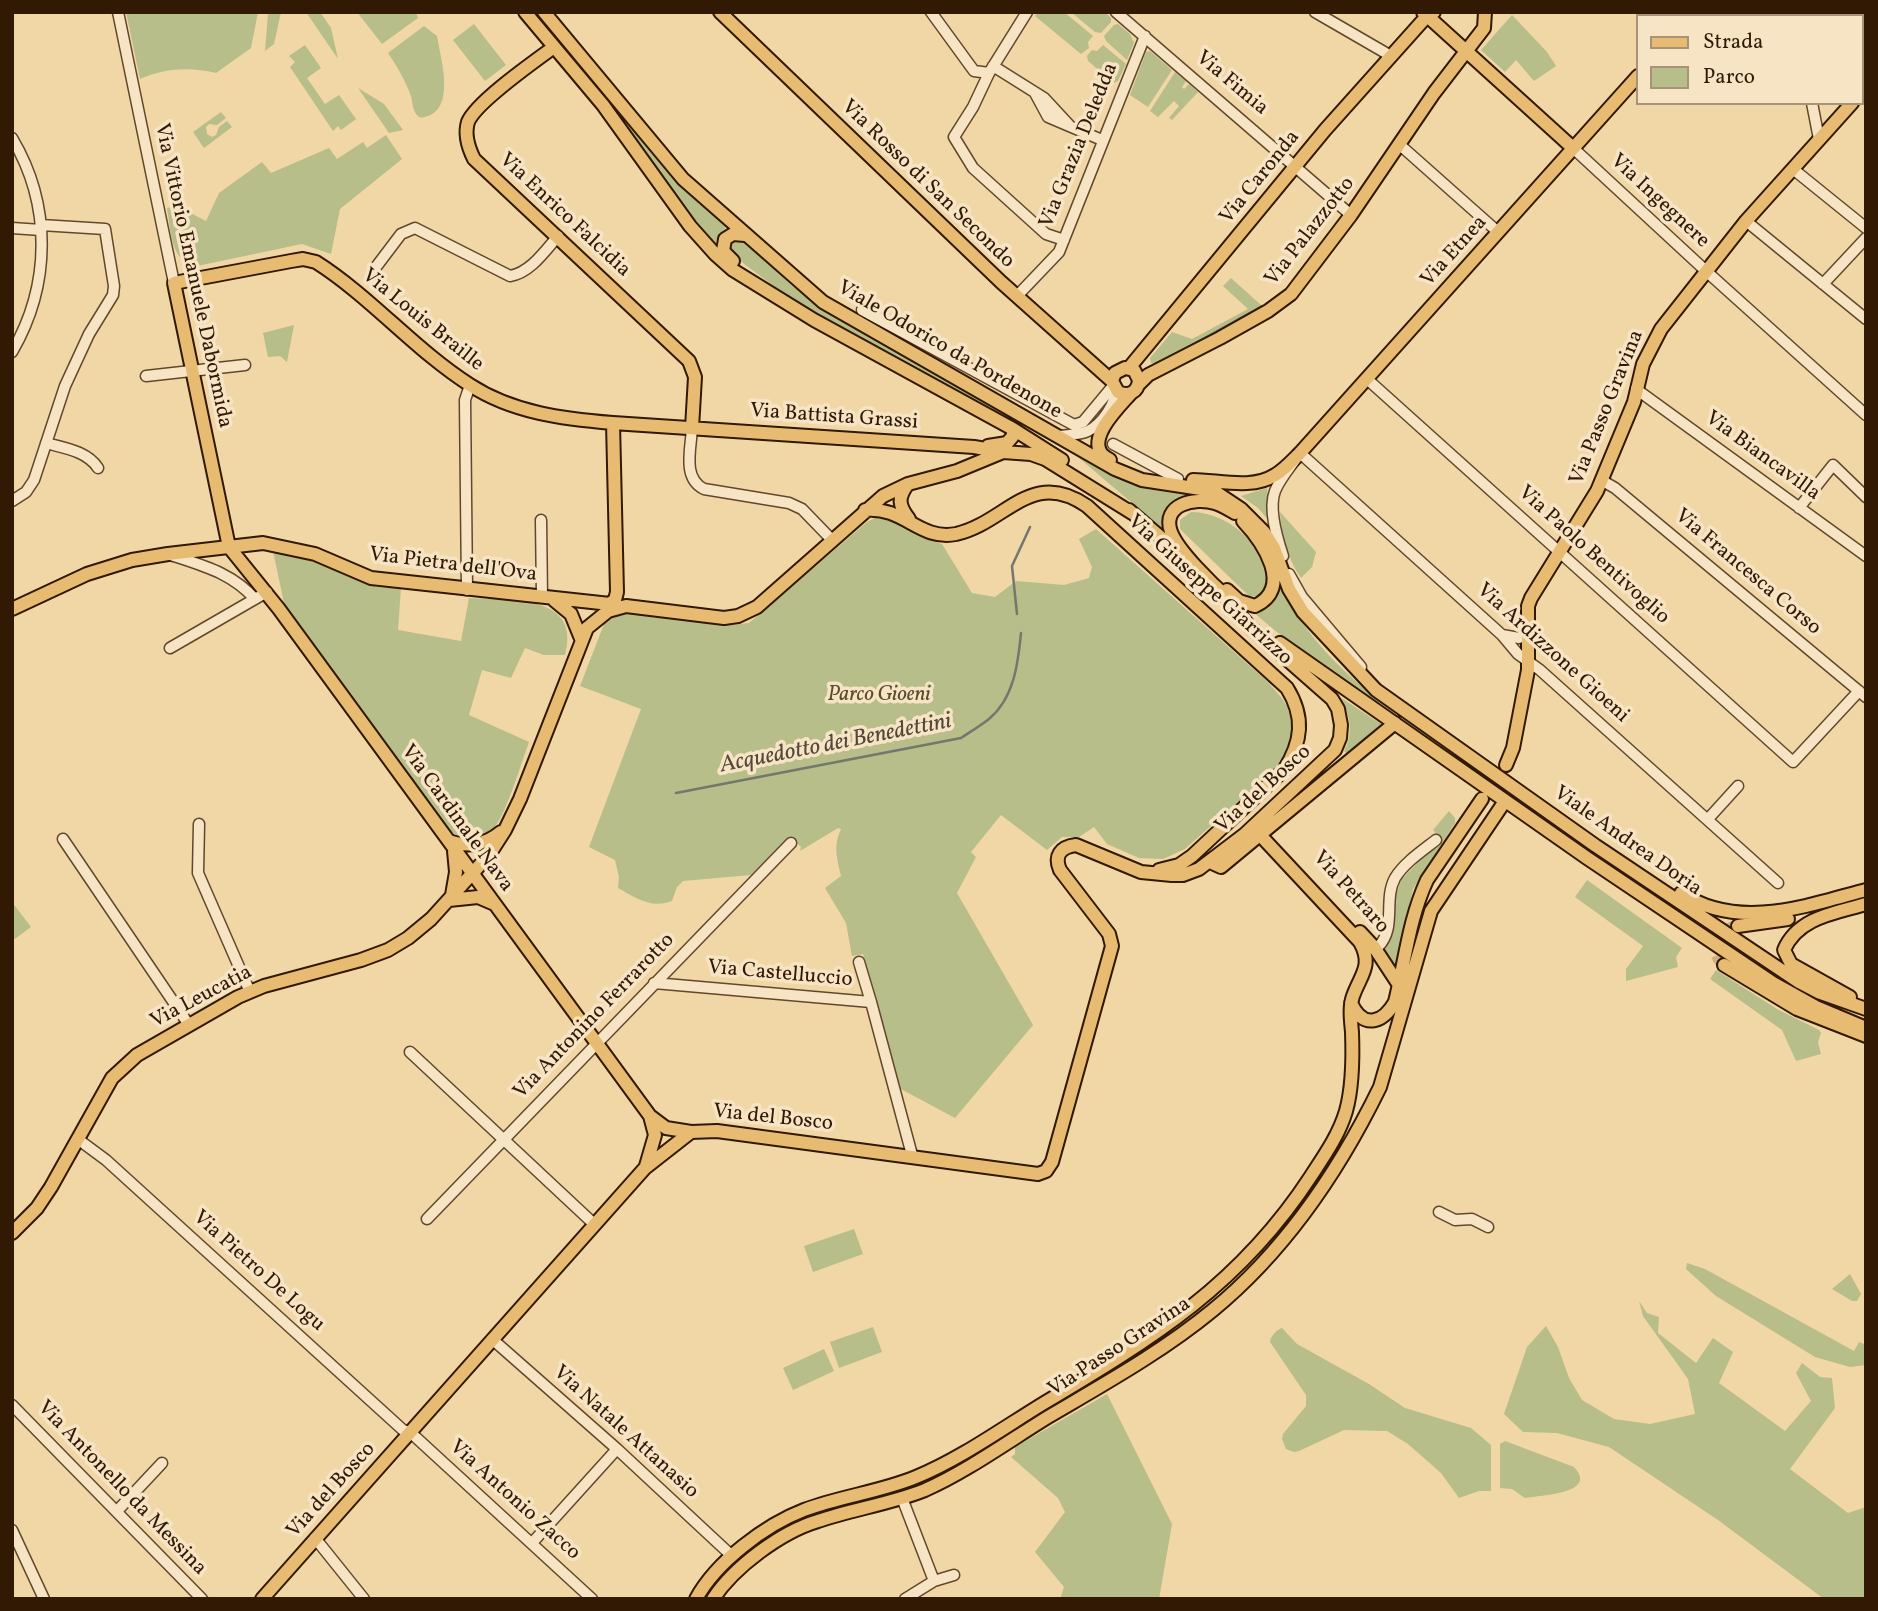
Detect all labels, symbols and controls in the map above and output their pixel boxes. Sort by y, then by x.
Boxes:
legend [1636,14,1864,105]
text: Strada [1703,28,1764,57]
street label: Via Fimia [1190,46,1272,122]
street label: Via Grazia Deledda [1035,60,1125,232]
text: Parco [1703,63,1755,92]
street label: Via Rosso di San Secondo [835,95,1019,275]
street label: Via Vittorio Emanuele Dabormida [147,121,237,431]
street label: Via Caronda [1216,126,1306,230]
street label: Via Enrico Falcidia [493,148,635,284]
street label: Via Ingegnere [1604,149,1714,255]
street label: Via Palazzotto [1261,172,1361,292]
street label: Via Etnea [1416,211,1494,293]
street label: Via Louis Braille [356,264,488,378]
street label: Viale Odorico da Pordenone [832,276,1066,426]
street label: Via Passo Gravina [1565,327,1651,489]
street label: Via Battista Grassi [749,400,919,436]
street label: Via Biancavilla [1699,407,1825,507]
street label: Via Paolo Bentivoglio [1512,481,1674,631]
street label: Via Francesca Corso [1669,504,1825,642]
street label: Via Giuseppe Giarrizzo [1121,510,1297,672]
street label: Via Pietra dell'Ova [368,543,538,589]
street label: Via Ardizzone Gioeni [1471,579,1633,729]
park label: Parco Gioeni [827,683,931,709]
water label: Acquedotto dei Benedettini [718,709,954,781]
street label: Via Cardinale Nava [394,740,518,898]
street label: Via del Bosco [1211,740,1317,840]
street label: Viale Andrea Doria [1548,781,1706,903]
street label: Via Petraro [1306,846,1394,940]
street label: Via Antonino Ferrarotto [509,929,681,1105]
street label: Via Castelluccio [707,956,853,994]
street label: Via Leucatia [147,961,257,1035]
street label: Via del Bosco [712,1100,834,1138]
street label: Via Pietro De Logu [187,1206,329,1338]
street label: Via Passo Gravina [1044,1293,1196,1403]
street label: Via Natale Attanasio [547,1361,703,1505]
street label: Via Antonello da Messina [31,1396,211,1582]
street label: Via Antonio Zacco [443,1435,585,1567]
street label: Via del Bosco [282,1438,382,1544]

